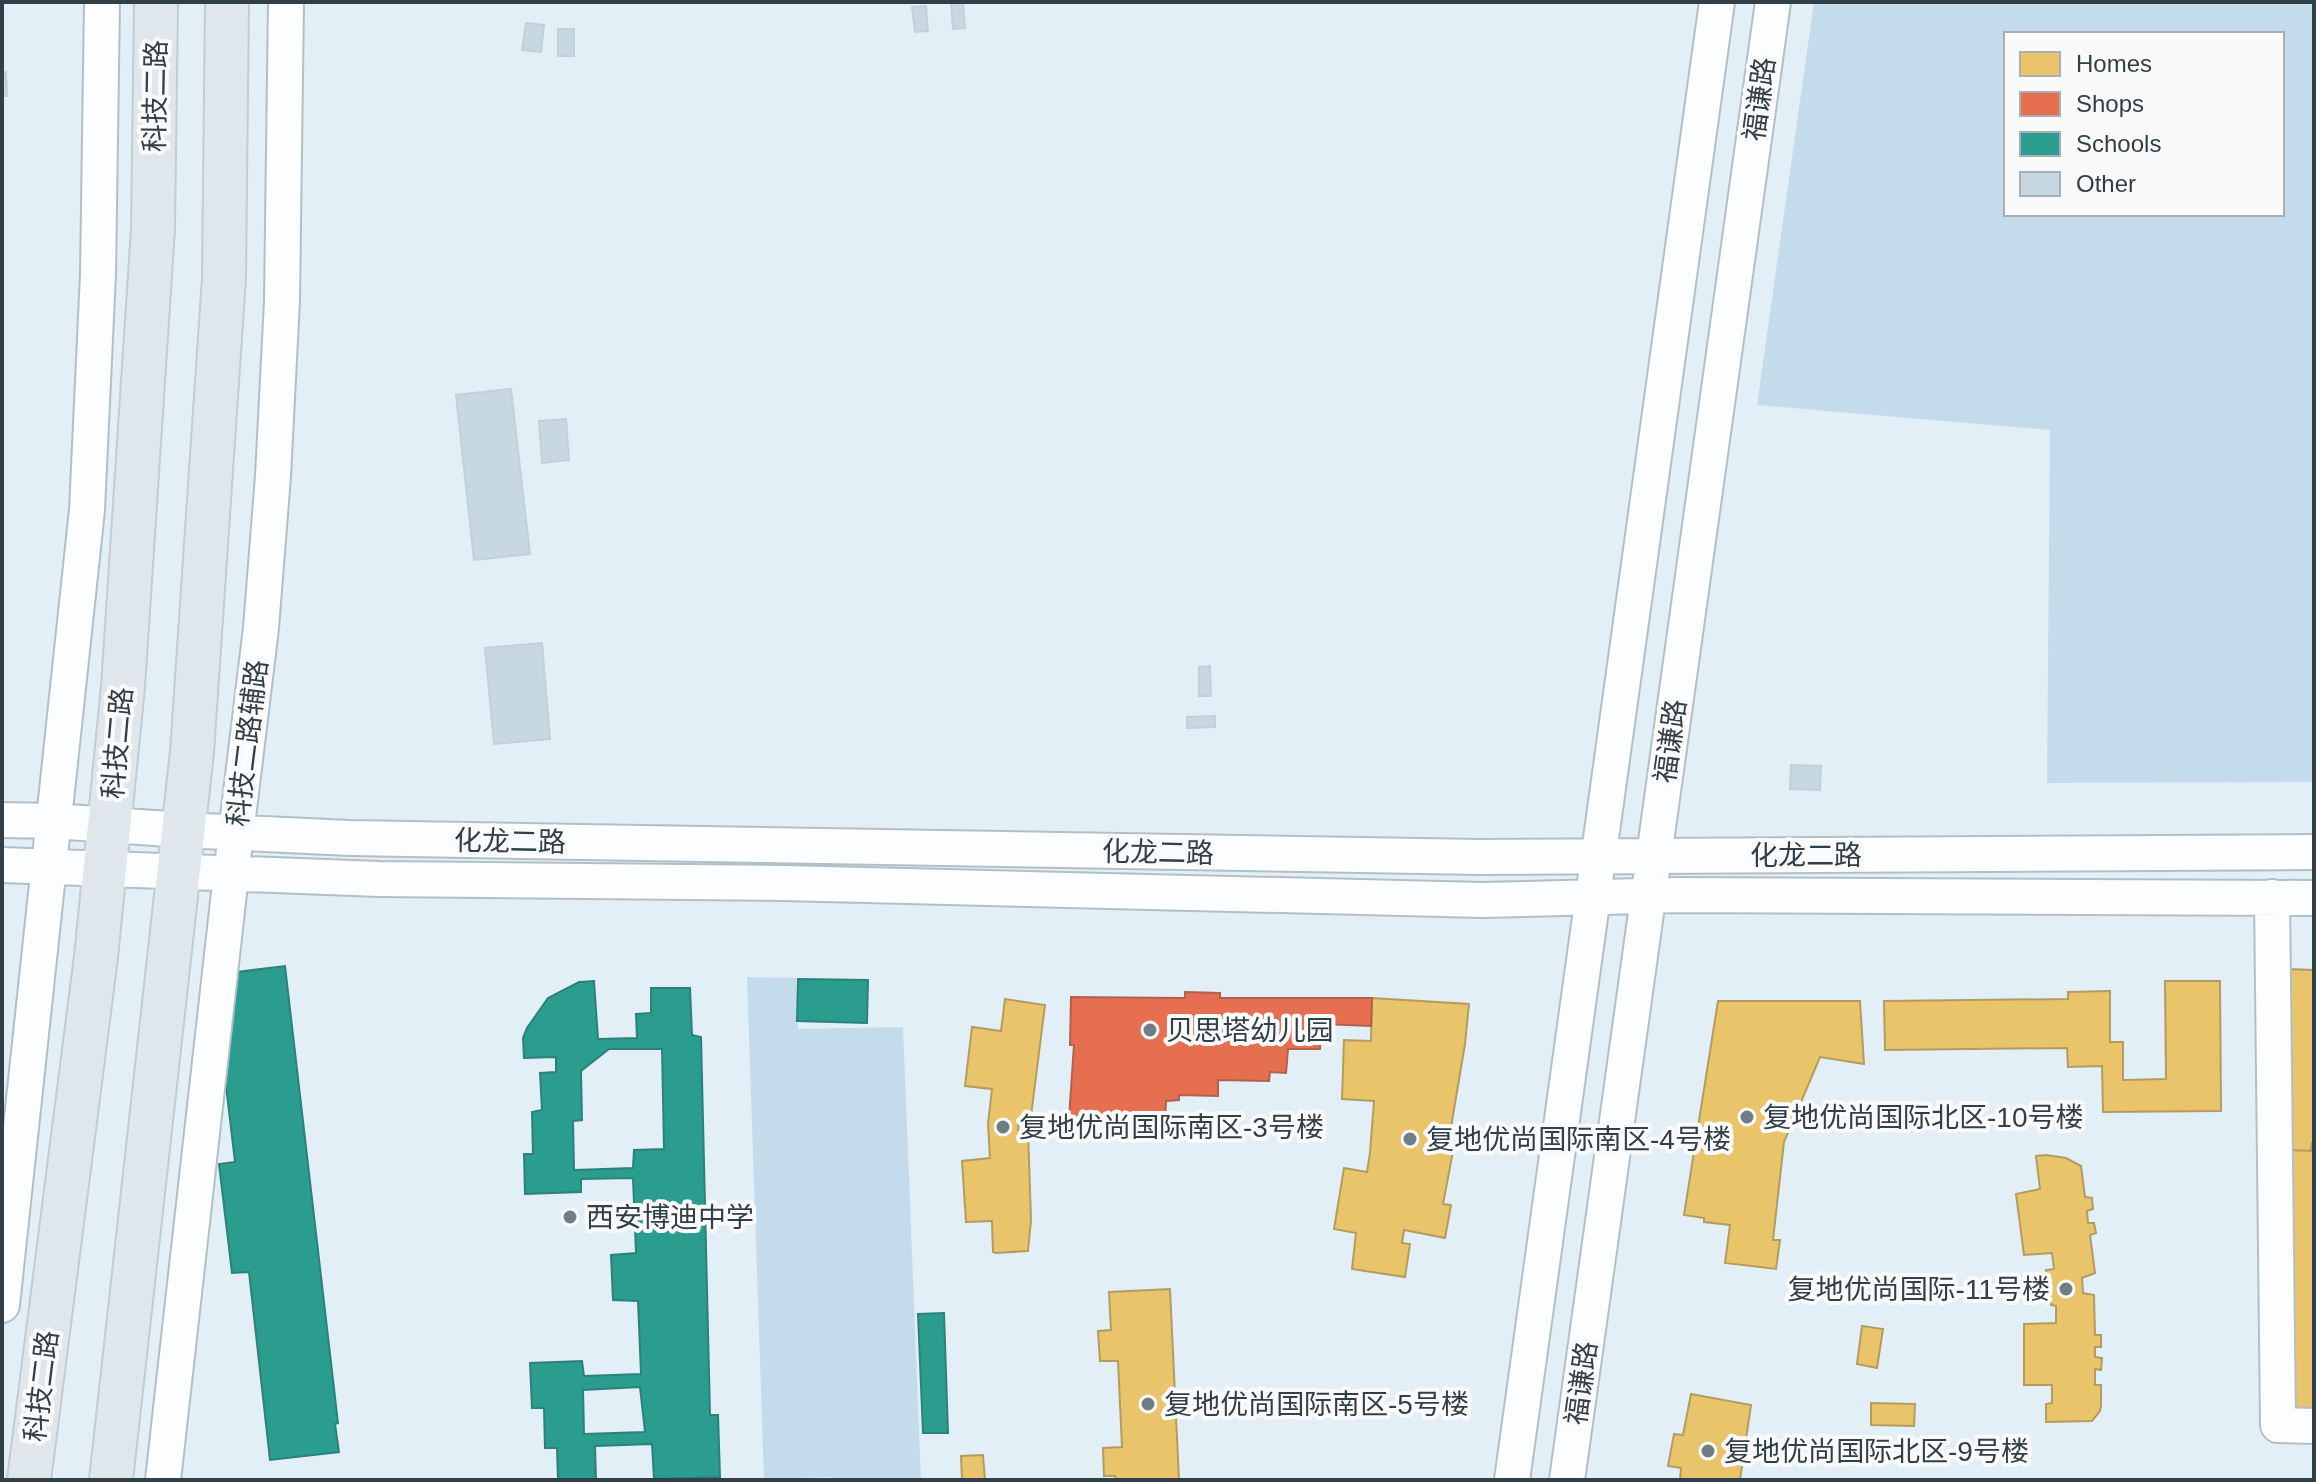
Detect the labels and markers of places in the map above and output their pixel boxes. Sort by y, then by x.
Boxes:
place label: 贝思塔幼儿园 [1166,1015,1334,1046]
marker: 贝思塔幼儿园 [1141,1021,1159,1039]
place label: 复地优尚国际北区-10号楼 [1763,1102,2083,1133]
marker: 复地优尚国际北区-10号楼 [1738,1108,1756,1126]
place label: 复地优尚国际南区-3号楼 [1019,1112,1324,1143]
marker: 复地优尚国际南区-3号楼 [994,1118,1012,1136]
place label: 复地优尚国际南区-4号楼 [1426,1124,1731,1155]
marker: 复地优尚国际南区-4号楼 [1401,1130,1419,1148]
place label: 西安博迪中学 [586,1202,754,1233]
marker: 西安博迪中学 [561,1208,579,1226]
place label: 复地优尚国际-11号楼 [1788,1274,2050,1305]
marker: 复地优尚国际-11号楼 [2057,1280,2075,1298]
place label: 复地优尚国际南区-5号楼 [1164,1389,1469,1420]
marker: 复地优尚国际南区-5号楼 [1139,1395,1157,1413]
place label: 复地优尚国际北区-9号楼 [1724,1436,2029,1467]
marker: 复地优尚国际北区-9号楼 [1699,1442,1717,1460]

